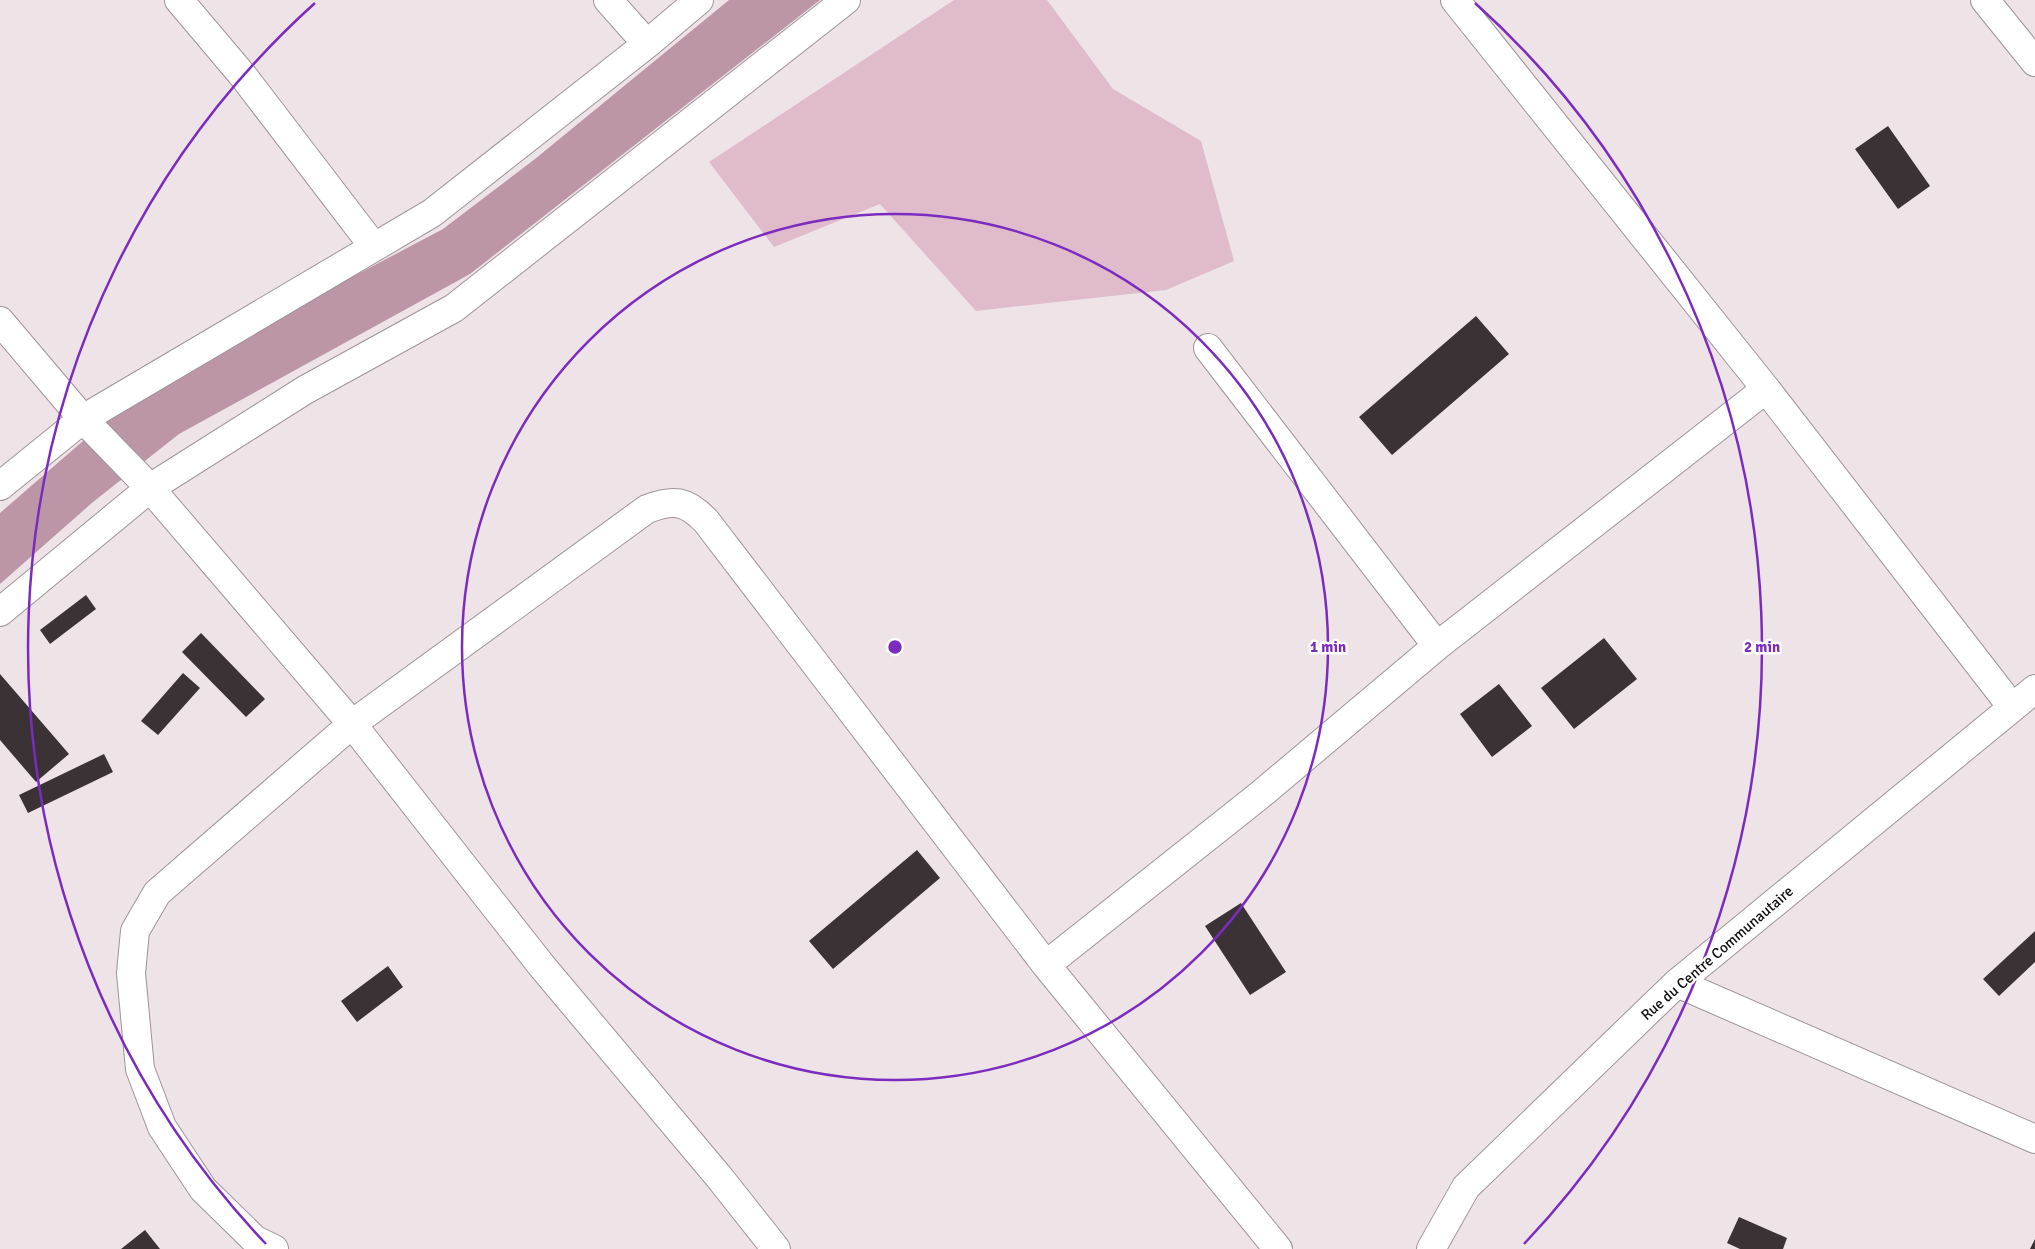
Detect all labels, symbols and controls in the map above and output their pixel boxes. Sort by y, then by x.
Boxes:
centre of rings [886,638,904,656]
text: 1 min [1310,638,1346,656]
text: 2 min [1744,638,1780,656]
street label: Rue du Centre Communautaire [1637,882,1797,1024]

